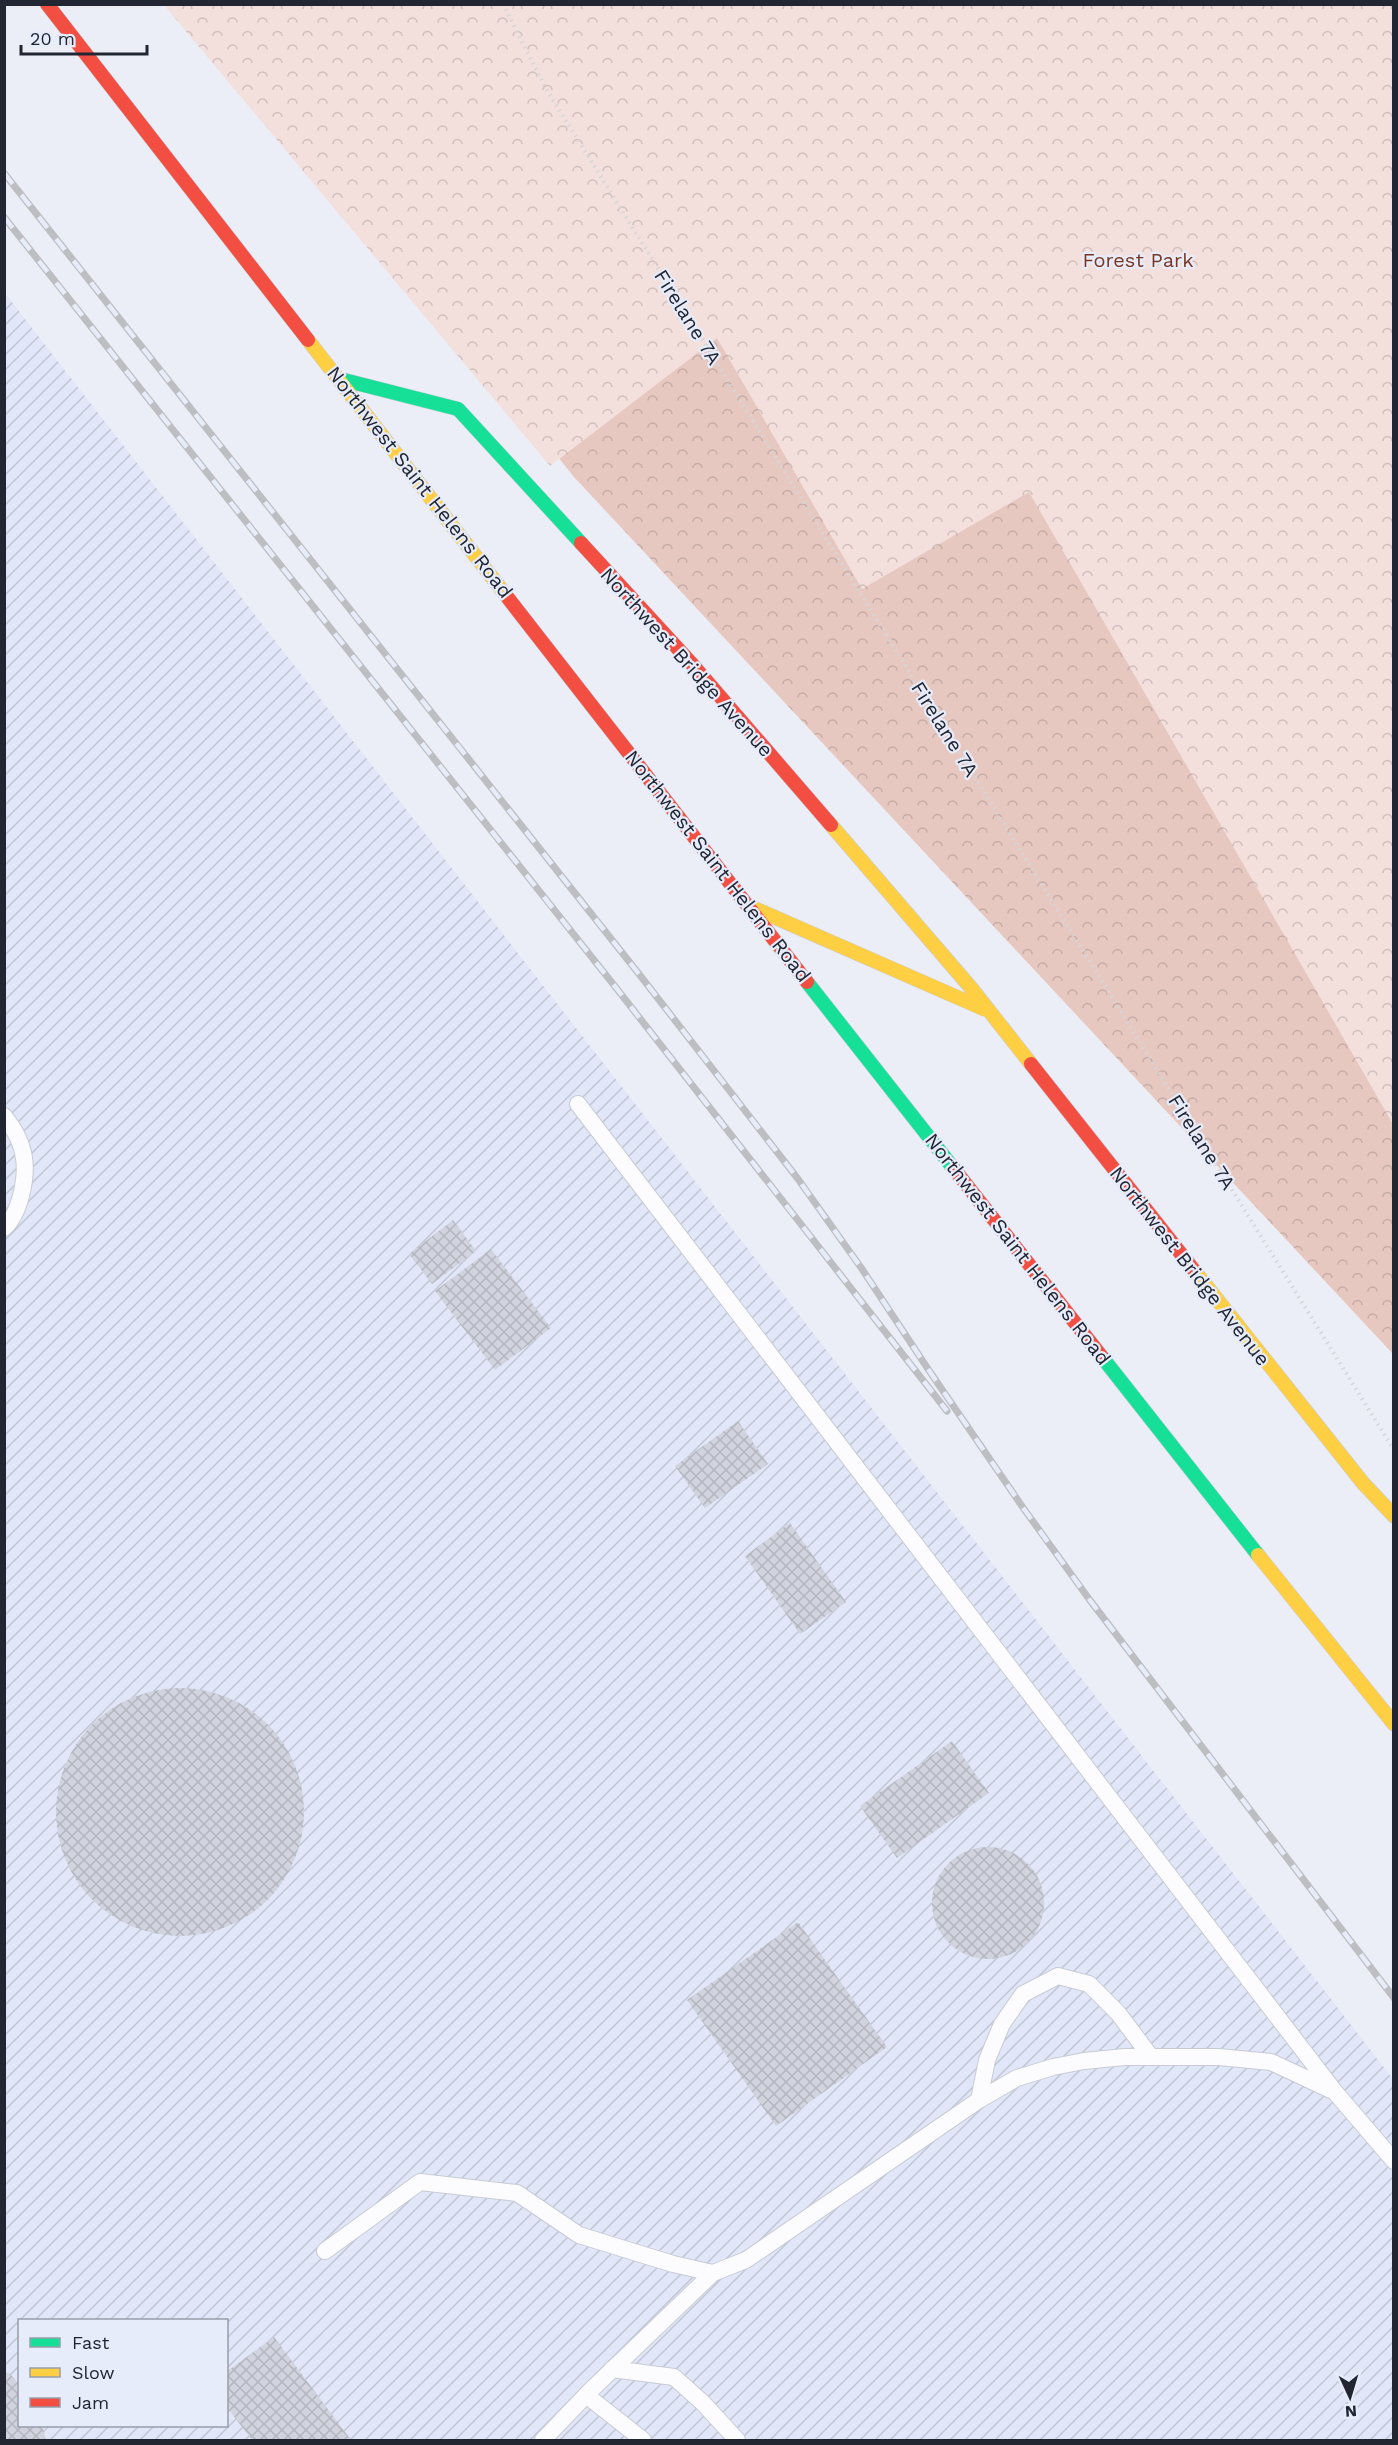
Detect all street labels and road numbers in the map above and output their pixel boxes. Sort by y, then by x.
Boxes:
street label: Firelane 7A [649,265,727,369]
street label: Northwest Saint Helens Road [322,361,518,603]
street label: Northwest Bridge Avenue [596,562,778,762]
street label: Firelane 7A [906,677,984,781]
street label: Northwest Saint Helens Road [620,745,816,987]
street label: Firelane 7A [1163,1090,1241,1194]
street label: Northwest Saint Helens Road [920,1128,1116,1370]
street label: Northwest Bridge Avenue [1105,1162,1275,1370]

